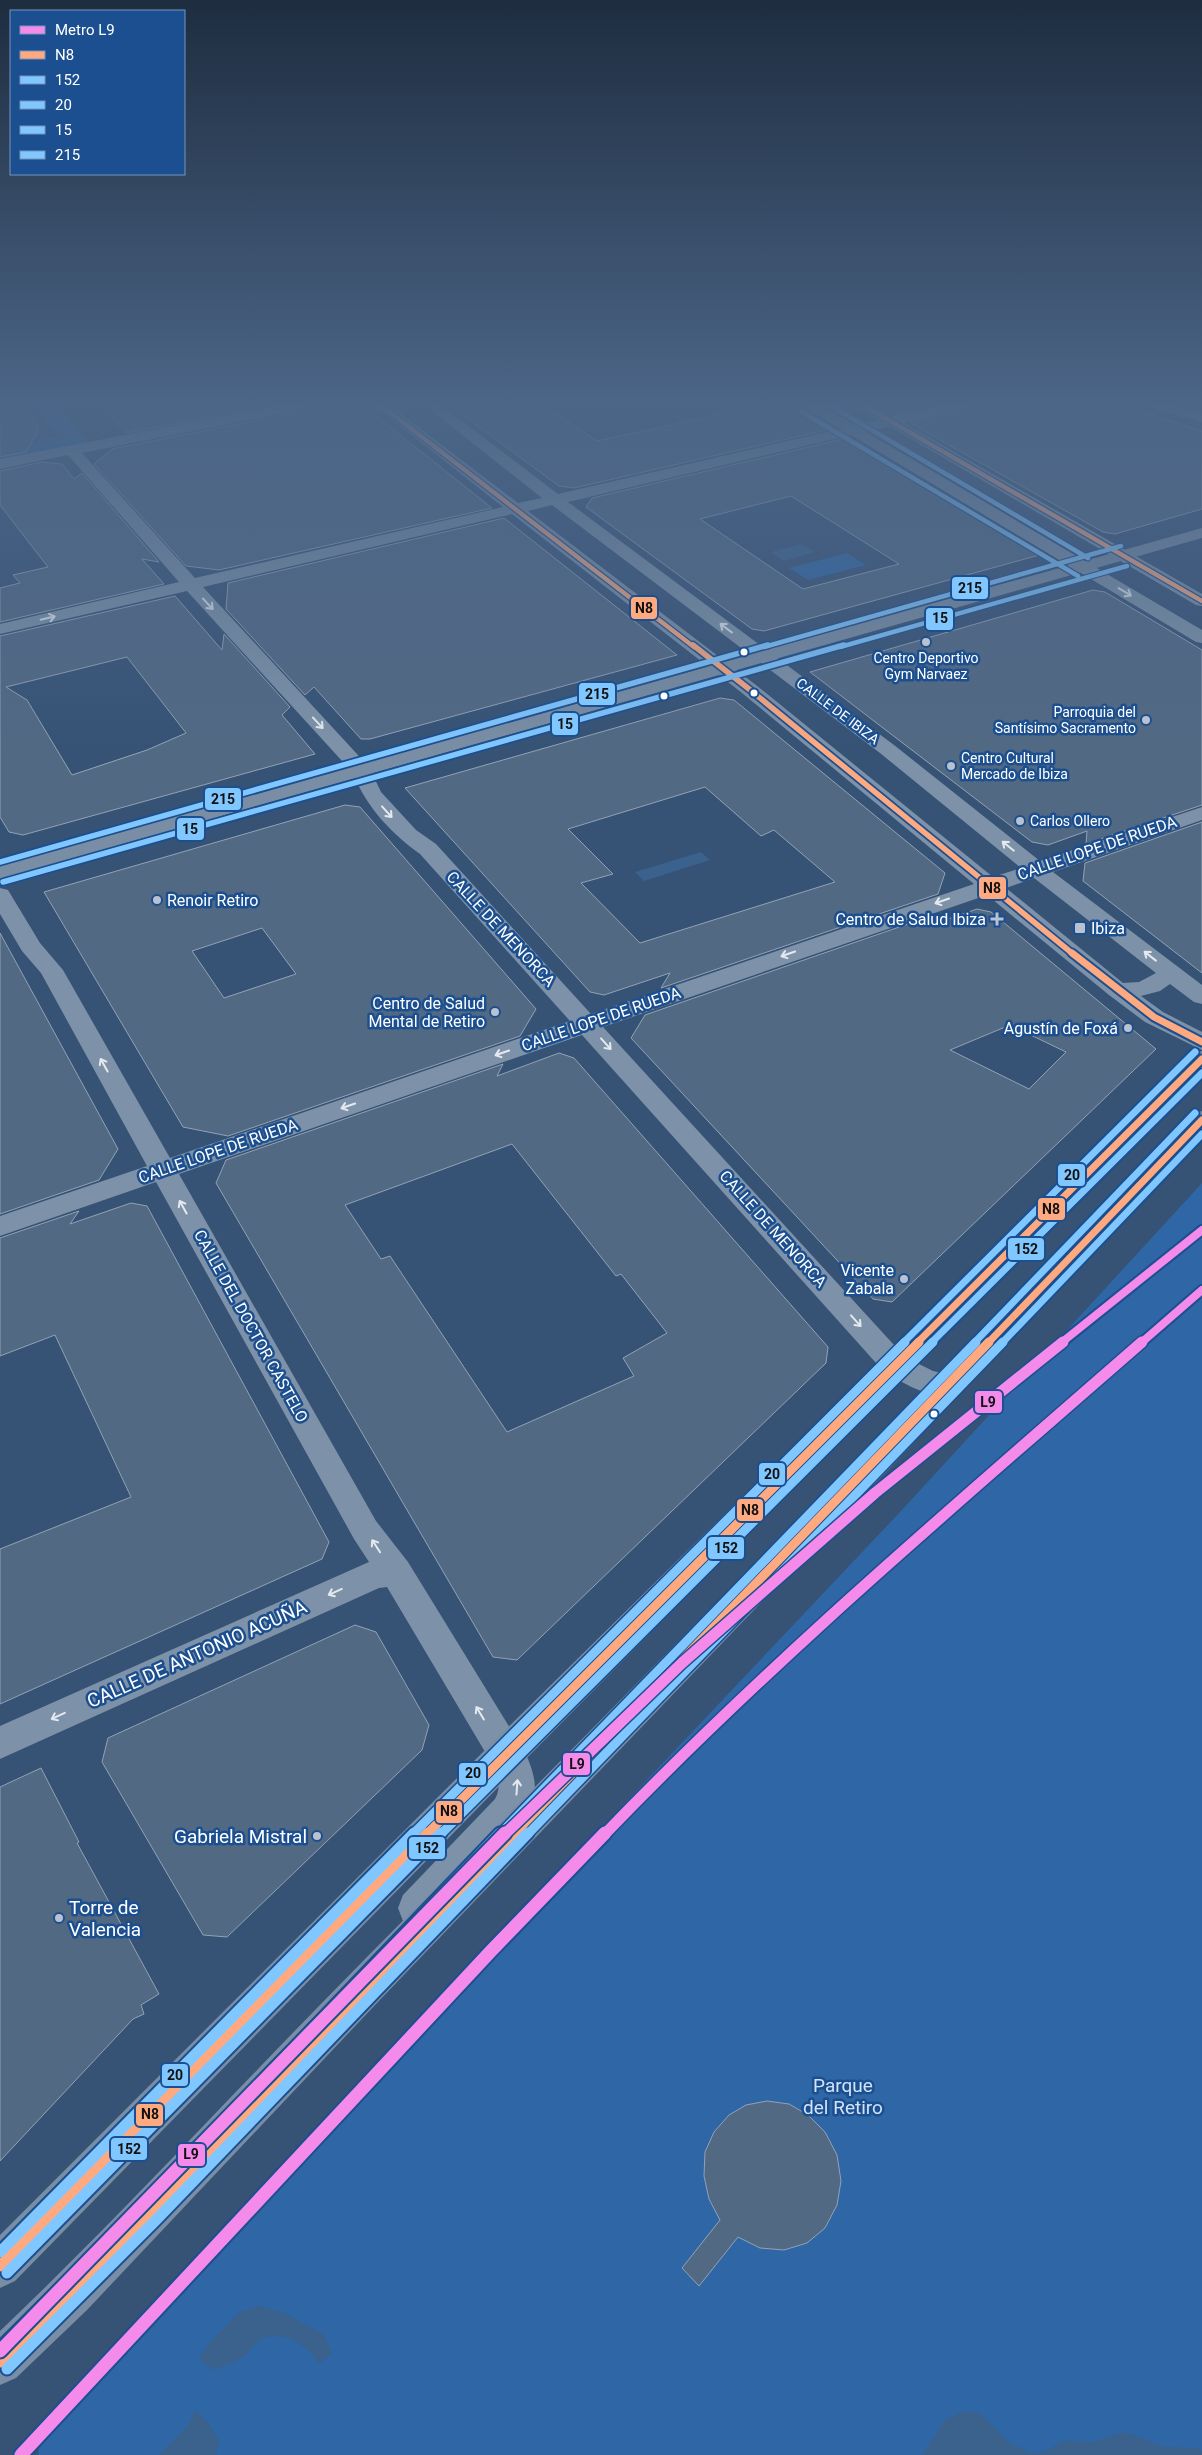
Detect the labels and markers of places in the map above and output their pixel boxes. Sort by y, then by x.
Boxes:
marker: Centro Deportivo Gym Narvaez [920,636,932,648]
unlabelled marker [739,647,749,657]
place label: Centro Deportivo Gym Narvaez [873,650,979,682]
unlabelled marker [749,688,759,698]
unlabelled marker [659,691,669,701]
place label: Parroquia del Santísimo Sacramento [995,704,1136,736]
marker: Parroquia del Santísimo Sacramento [1140,714,1152,726]
place label: Centro Cultural Mercado de Ibiza [961,750,1068,782]
marker: Centro Cultural Mercado de Ibiza [945,760,957,772]
place label: Carlos Ollero [1030,813,1110,829]
marker: Carlos Ollero [1014,815,1026,827]
place label: Renoir Retiro [167,891,258,910]
marker: Renoir Retiro [151,894,163,906]
place label: Centro de Salud Ibiza [835,910,986,929]
marker: Centro de Salud Ibiza [990,912,1004,926]
place label: Ibiza [1091,919,1125,938]
marker: Ibiza [1073,921,1087,935]
place label: Centro de Salud Mental de Retiro [369,994,485,1031]
marker: Centro de Salud Mental de Retiro [489,1006,501,1018]
place label: Agustín de Foxá [1004,1019,1118,1038]
marker: Agustín de Foxá [1122,1022,1134,1034]
place label: Vicente Zabala [841,1261,894,1298]
marker: Vicente Zabala [898,1273,910,1285]
unlabelled marker [929,1409,939,1419]
place label: Gabriela Mistral [174,1825,307,1848]
marker: Gabriela Mistral [311,1830,323,1842]
place label: Torre de Valencia [69,1896,141,1941]
marker: Torre de Valencia [53,1912,65,1924]

